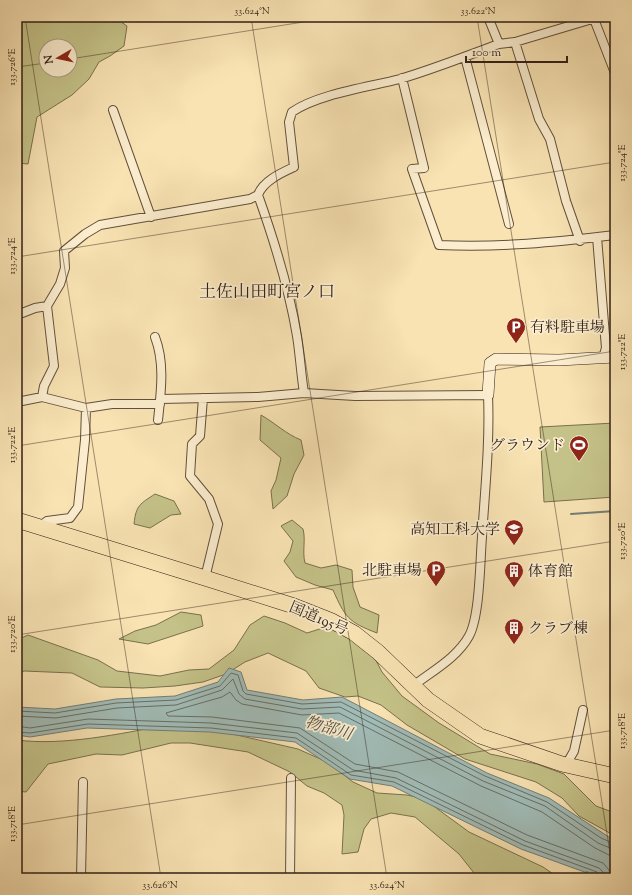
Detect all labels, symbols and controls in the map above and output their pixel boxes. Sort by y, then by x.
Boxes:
text: 33.624°N [234,4,270,19]
text: 33.622°N [461,4,496,19]
north arrow [38,38,78,78]
scale bar [466,38,567,64]
text: 100 m [472,44,501,62]
text: 133.726°E [5,48,20,86]
text: N [40,54,58,66]
text: 133.724°E [615,144,630,182]
text: 133.724°E [5,237,20,275]
district label: 土佐山田町宮ノ口 [199,281,335,305]
parking icon: 有料駐車場 [505,316,527,344]
place label: 有料駐車場 [530,318,605,339]
text: 133.722°E [615,334,630,370]
text: 133.722°E [5,427,20,463]
sports icon: グラウンド [568,434,590,462]
place label: グラウンド [490,436,565,457]
school or university icon: 高知工科大学 [503,518,525,546]
place label: 高知工科大学 [410,520,500,541]
text: 133.720°E [615,522,630,560]
parking icon: 北駐車場 [425,559,447,587]
building icon: 体育館 [503,560,525,588]
place label: 北駐車場 [362,561,422,582]
place label: 体育館 [528,562,573,583]
street label: 国道195号 [286,597,351,641]
text: 133.720°E [5,615,20,653]
building icon: クラブ棟 [503,617,525,645]
place label: クラブ棟 [528,619,588,640]
water label: 物部川 [302,712,356,748]
text: 133.718°E [615,713,630,749]
text: 133.718°E [5,806,20,842]
text: 33.626°N [142,878,178,893]
text: 33.624°N [369,878,405,893]

